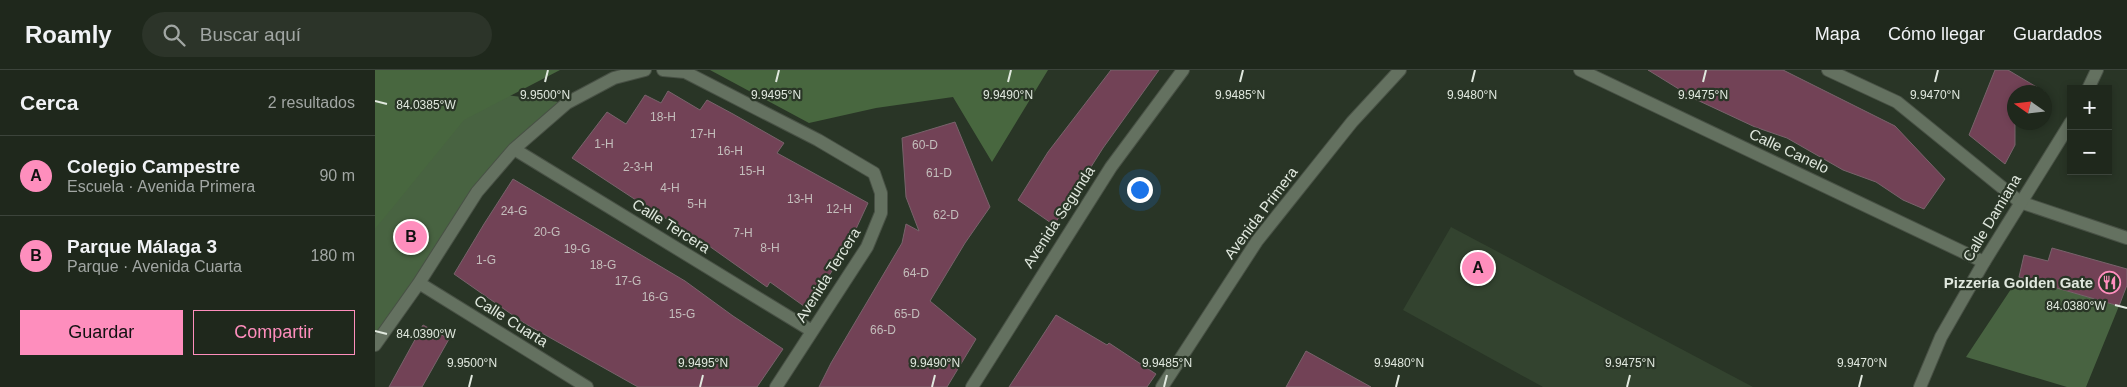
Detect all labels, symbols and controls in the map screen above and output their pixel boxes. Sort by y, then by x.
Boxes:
search box [142,12,492,57]
text: Roamly [25,21,112,48]
icon: search [160,21,188,49]
text: Buscar aquí [200,24,301,45]
text: Mapa [1815,24,1860,44]
text: Cómo llegar [1888,24,1985,44]
text: Guardados [2013,24,2102,44]
north arrow [2007,85,2052,130]
map controls [2067,85,2112,175]
button: + [2067,85,2112,130]
text: 9.9500°N [520,88,570,102]
text: 9.9495°N [751,88,801,102]
text: 9.9490°N [983,88,1033,102]
text: 9.9485°N [1215,88,1265,102]
text: 9.9480°N [1447,88,1497,102]
text: 9.9475°N [1678,88,1728,102]
text: 9.9470°N [1910,88,1960,102]
text: Cerca [20,91,78,114]
text: 2 resultados [268,94,355,111]
text: 84.0385°W [396,98,456,112]
house number: 18-H [650,110,676,124]
street label: Calle Canelo [1747,125,1832,176]
house number: 17-H [690,127,716,141]
button: − [2067,130,2112,175]
house number: 1-H [594,137,614,151]
house number: 60-D [912,138,938,152]
house number: 16-H [717,144,743,158]
text: Colegio Campestre [67,156,240,177]
house number: 2-3-H [623,160,653,174]
street label: Avenida Segunda [1019,162,1098,271]
street label: Avenida Primera [1221,163,1301,262]
house number: 15-H [739,164,765,178]
house number: 61-D [926,166,952,180]
text: A [30,167,42,184]
text: 90 m [319,167,355,184]
street label: Calle Damiana [1959,171,2025,264]
your location [1127,177,1153,203]
text: Escuela · Avenida Primera [67,178,255,195]
house number: 4-H [660,181,680,195]
house number: 13-H [787,192,813,206]
street label: Calle Tercera [629,195,714,256]
house number: 5-H [687,197,707,211]
house number: 12-H [826,202,852,216]
house number: 24-G [501,204,527,218]
house number: 62-D [933,208,959,222]
pin: B [395,218,427,256]
street label: Avenida Tercera [792,224,864,325]
house number: 20-G [534,225,560,239]
house number: 7-H [733,226,753,240]
text: Parque Málaga 3 [67,236,217,257]
house number: 8-H [760,241,780,255]
house number: 19-G [564,242,590,256]
text: B [30,247,42,264]
text: 180 m [311,247,355,264]
pin: A [1462,249,1494,287]
house number: 1-G [476,253,496,267]
text: Parque · Avenida Cuarta [67,258,242,275]
house number: 18-G [590,258,616,272]
house number: 64-D [903,266,929,280]
restaurant icon: Pizzería Golden Gate [2097,271,2121,295]
house number: 17-G [615,274,641,288]
place label: Pizzería Golden Gate [1944,274,2093,291]
house number: 16-G [642,290,668,304]
street label: Calle Cuarta [471,291,552,350]
text: 84.0380°W [2046,299,2106,313]
house number: 15-G [669,307,695,321]
house number: 65-D [894,307,920,321]
button: Guardar [20,310,183,355]
button: Compartir [193,310,355,355]
house number: 66-D [870,323,896,337]
text: 84.0390°W [396,327,456,341]
text: 9.9500°N [447,356,497,370]
text: 9.9495°N [678,356,728,370]
text: 9.9490°N [910,356,960,370]
text: 9.9485°N [1142,356,1192,370]
text: 9.9480°N [1374,356,1424,370]
text: 9.9475°N [1605,356,1655,370]
text: 9.9470°N [1837,356,1887,370]

